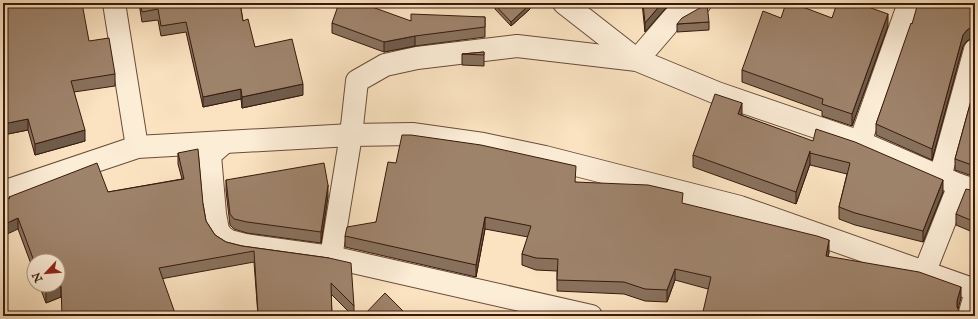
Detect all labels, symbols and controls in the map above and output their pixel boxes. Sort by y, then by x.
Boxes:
north arrow [26,253,66,293]
text: N [29,269,47,285]

